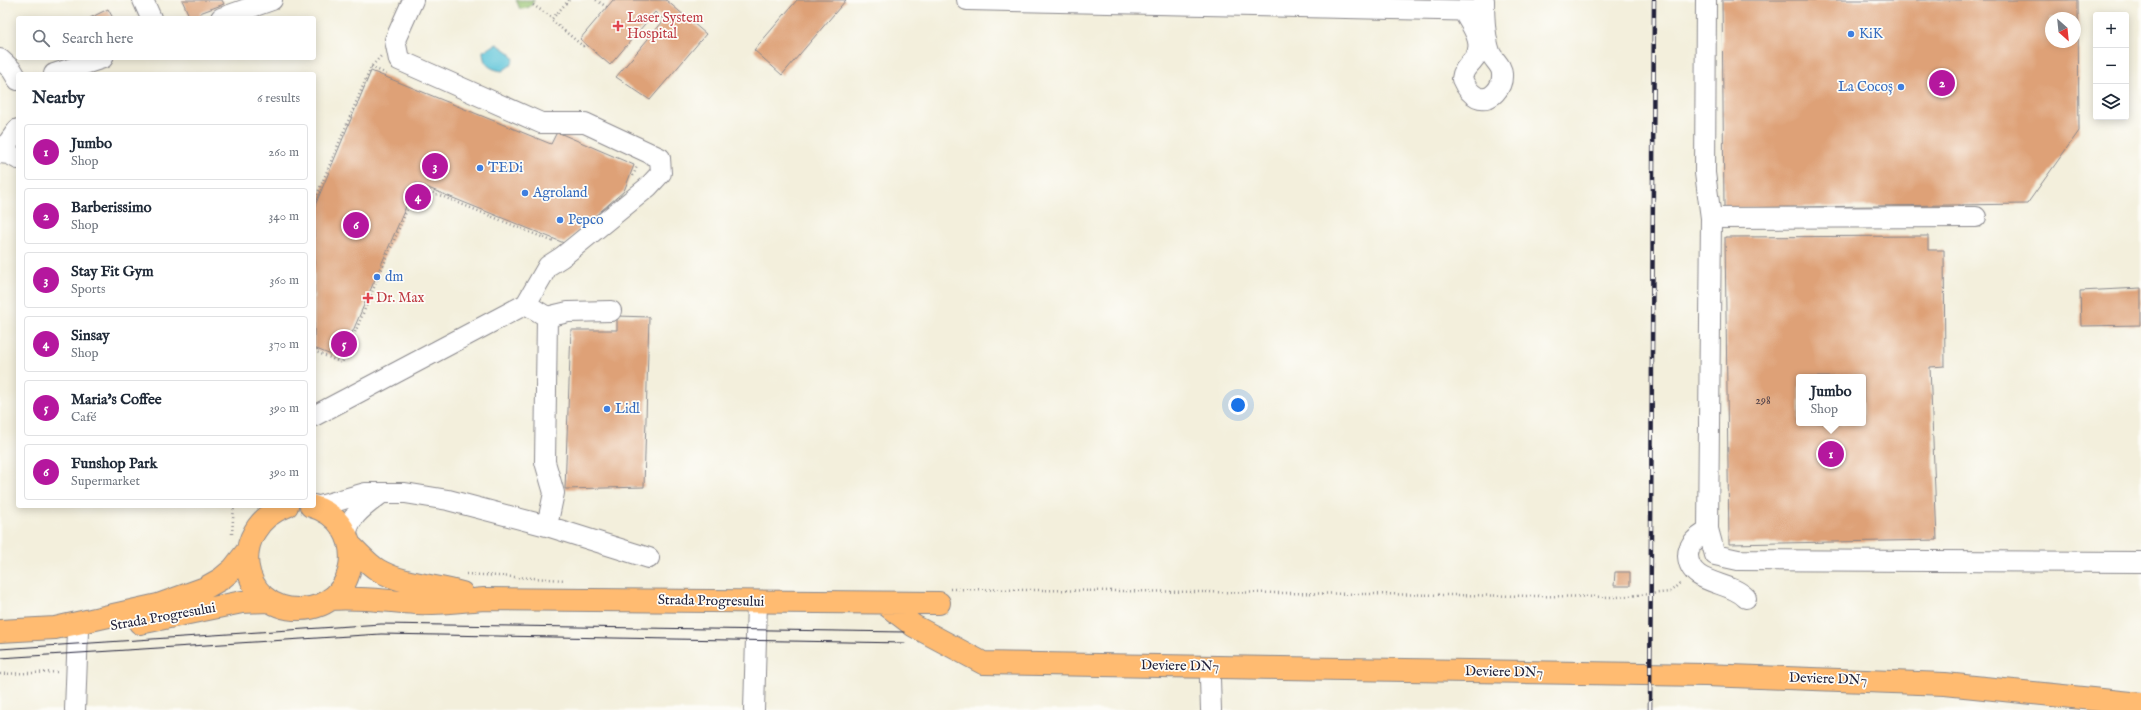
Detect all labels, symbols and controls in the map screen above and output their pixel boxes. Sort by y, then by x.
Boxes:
place label: Laser System Hospital [627,9,704,43]
north arrow [2045,12,2081,48]
map controls [2093,12,2129,120]
button: + [2093,12,2129,48]
search box [16,16,316,60]
marker: Laser System Hospital [612,20,624,32]
place label: KiK [1859,25,1884,43]
icon: search [30,27,52,49]
text: Search here [62,29,133,48]
marker: KiK [1846,29,1856,39]
button: − [2093,48,2129,84]
pin: 2 [1929,68,1955,98]
place label: La Cocoș [1838,78,1893,96]
marker: La Cocoș [1896,82,1906,92]
button: layers [2093,84,2129,120]
text: Nearby [32,88,85,109]
text: 6 results [257,90,300,107]
text: Jumbo [71,134,112,153]
text: 1 [44,144,48,161]
text: 260 m [268,144,299,161]
pin: 3 [422,151,448,181]
text: Shop [71,153,99,170]
place label: TEDi [488,159,523,177]
marker: TEDi [475,163,485,173]
pin: 4 [405,182,431,212]
place label: Agroland [532,184,588,202]
marker: Agroland [520,188,530,198]
text: Barberissimo [71,198,152,217]
text: 2 [43,208,49,225]
text: 340 m [269,208,299,225]
pin: 6 [343,210,369,240]
place label: Pepco [568,211,604,229]
marker: Pepco [555,215,565,225]
text: Shop [71,217,99,234]
text: Stay Fit Gym [71,262,154,281]
place label: dm [385,268,403,286]
text: 3 [44,272,48,289]
text: 360 m [269,272,299,289]
marker: dm [372,272,382,282]
text: Sports [71,281,106,298]
place label: Dr. Max [376,289,425,307]
marker: Dr. Max [363,293,373,303]
text: Sinsay [71,326,110,345]
pin: 5 [331,329,357,359]
text: 4 [43,336,49,353]
text: 370 m [269,336,299,353]
text: Shop [71,345,99,362]
popup [1796,374,1866,426]
text: Jumbo [1810,382,1852,401]
text: Maria's Coffee [71,390,162,409]
house number: 298 [1755,393,1771,408]
your location [1228,395,1248,415]
text: 5 [44,400,48,417]
text: 390 m [269,400,299,417]
place label: Lidl [615,400,640,418]
text: Shop [1810,401,1838,418]
marker: Lidl [602,404,612,414]
text: Café [71,409,97,426]
pin: 1 [1818,439,1844,469]
text: Funshop Park [71,454,157,473]
text: 6 [43,464,49,481]
text: 390 m [269,464,299,481]
text: Supermarket [71,473,140,490]
street label: Strada Progresului [658,591,765,611]
street label: Strada Progresului [109,599,217,635]
street label: Deviere DN7 [1141,656,1219,676]
street label: Deviere DN7 [1465,662,1543,682]
street label: Deviere DN7 [1789,669,1867,689]

